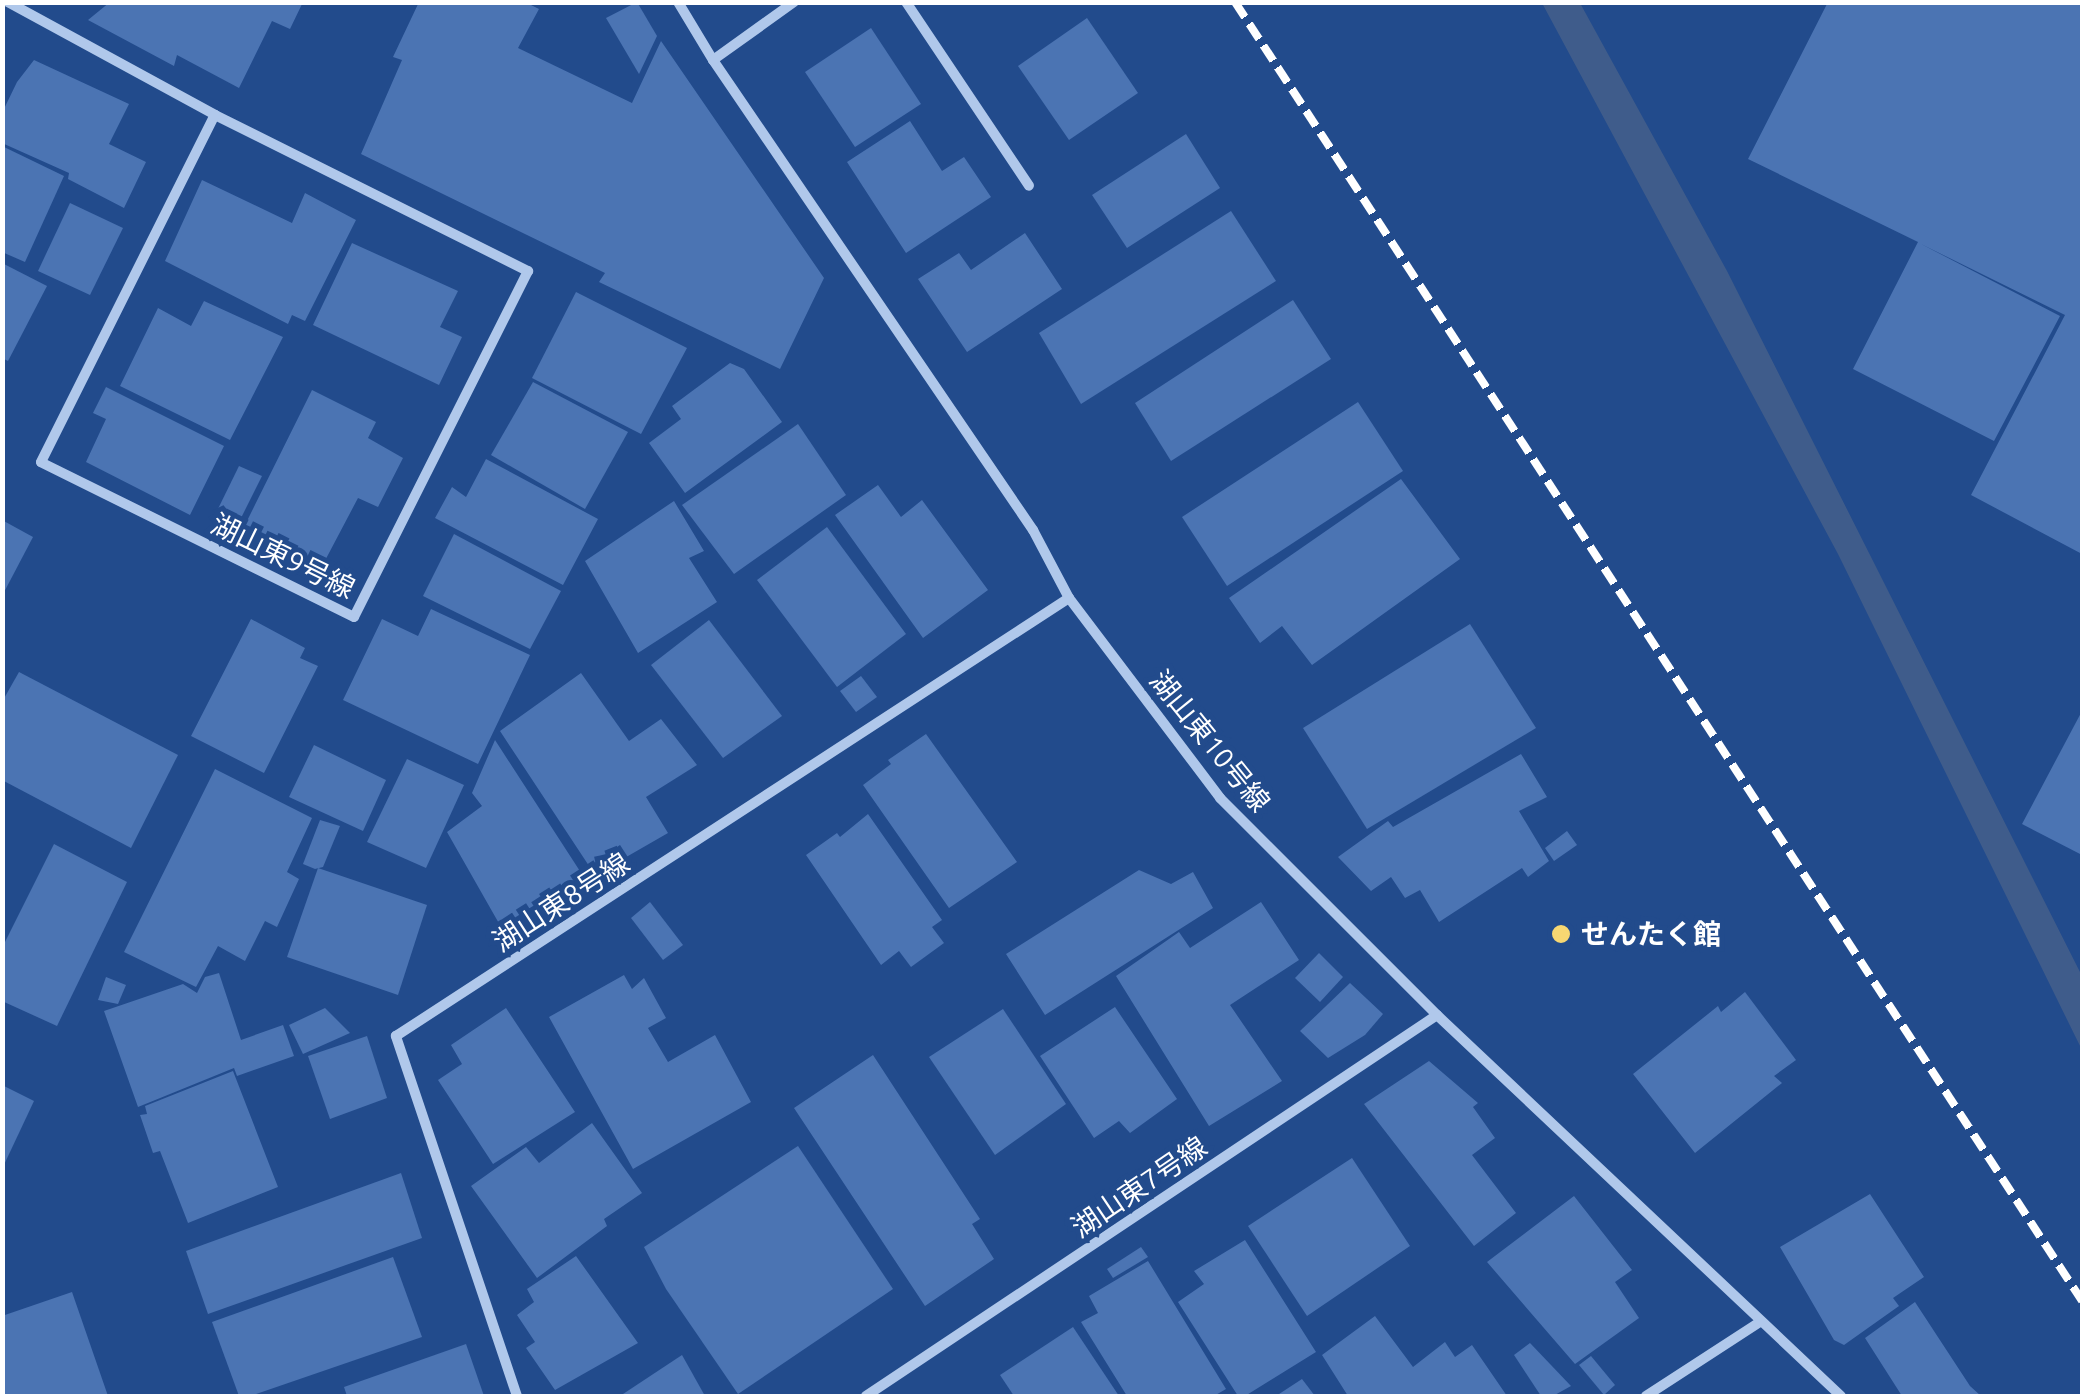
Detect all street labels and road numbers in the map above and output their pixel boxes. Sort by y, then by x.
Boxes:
street label: 湖山東9号線 [206,507,360,605]
street label: 湖山東10号線 [1143,664,1277,818]
street label: 湖山東8号線 [487,845,635,959]
street label: 湖山東7号線 [1065,1130,1213,1244]

